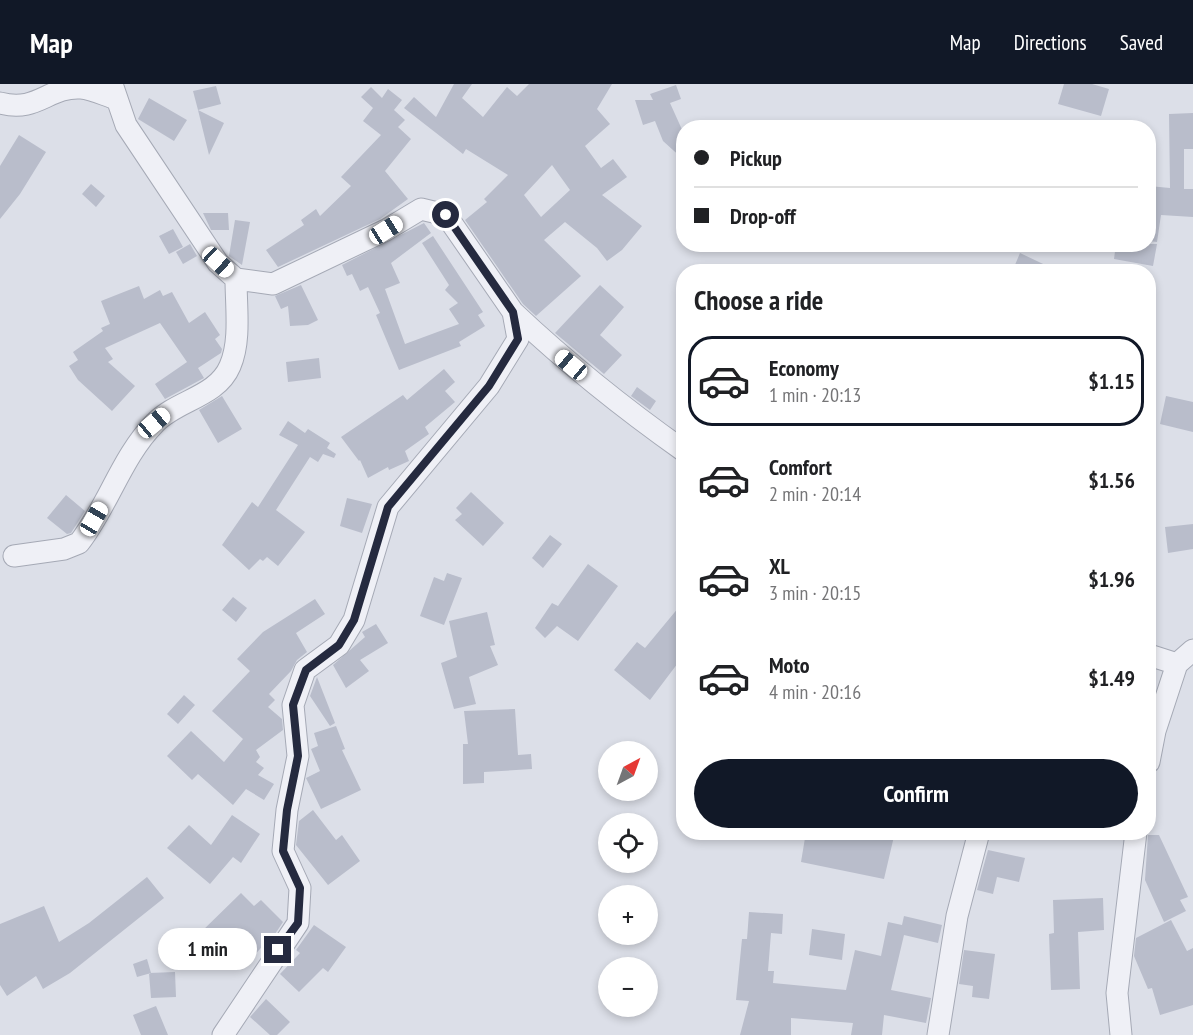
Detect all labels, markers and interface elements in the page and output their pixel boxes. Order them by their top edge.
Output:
text: Map [30,24,73,61]
text: Map [950,29,981,56]
text: Directions [1014,29,1087,56]
text: Saved [1120,29,1163,56]
text: Pickup [730,144,782,172]
route start [432,201,459,228]
text: Drop-off [730,202,796,230]
car [366,213,406,247]
car [199,243,237,281]
text: Choose a ride [694,283,823,317]
car [551,347,591,383]
icon: car [697,354,751,408]
text: Economy [769,354,839,382]
text: $1.15 [1088,367,1135,395]
text: 1 min · 20:13 [769,382,861,408]
car [134,405,174,441]
icon: car [697,453,751,507]
text: Comfort [769,453,832,481]
text: $1.56 [1088,466,1135,494]
text: 2 min · 20:14 [769,481,861,507]
car [77,499,111,539]
icon: car [697,552,751,606]
text: XL [769,552,790,580]
text: $1.96 [1088,565,1135,593]
text: 3 min · 20:15 [769,580,861,606]
icon: car [697,651,751,705]
text: Moto [769,651,810,679]
text: $1.49 [1088,664,1135,692]
text: 4 min · 20:16 [769,679,861,705]
north arrow [598,741,658,801]
map controls [598,741,658,1017]
button: Confirm [694,759,1138,828]
button: locate [598,813,658,873]
button: + [598,885,658,945]
callout: 1 min [158,929,257,971]
text: 1 min [187,936,228,962]
route end [264,936,291,963]
button: − [598,957,658,1017]

